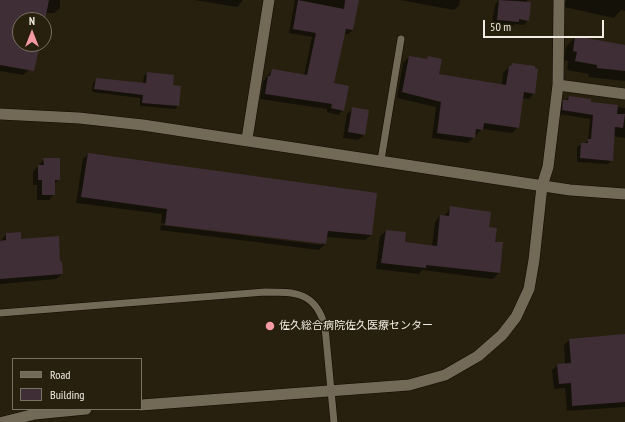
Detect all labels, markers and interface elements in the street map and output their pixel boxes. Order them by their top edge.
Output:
north arrow [12,12,52,52]
scale bar [485,12,606,38]
text: N [29,14,35,28]
text: 50 m [490,19,511,34]
place label: 佐久総合病院佐久医療センター [279,319,433,333]
marker: 佐久総合病院佐久医療センター [264,320,276,332]
legend [12,358,142,410]
text: Road [50,367,70,382]
text: Building [50,387,85,402]

